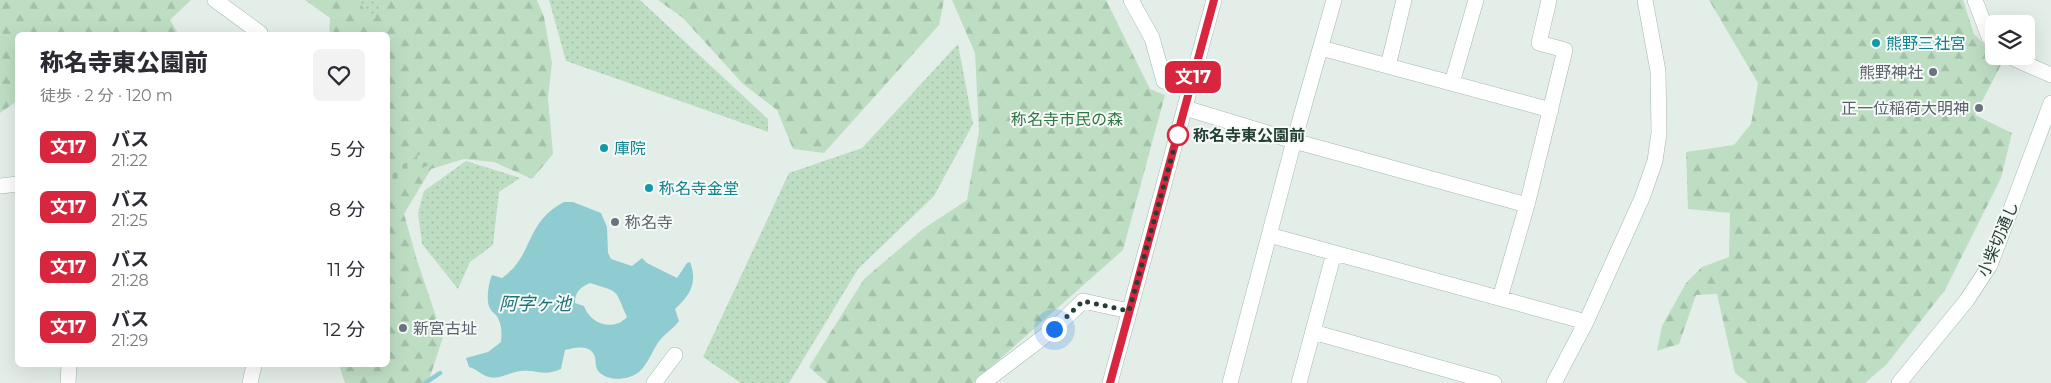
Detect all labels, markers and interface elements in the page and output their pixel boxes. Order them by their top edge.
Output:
map controls [1985,15,2035,65]
button: layers [1985,15,2035,65]
place label: 熊野三社宮 [1886,34,1966,53]
marker: 熊野三社宮 [1870,37,1882,49]
text: 称名寺東公園前 [40,48,208,77]
button: heart [313,49,365,101]
line badge: 文17 [1164,61,1222,93]
place label: 熊野神社 [1859,63,1923,82]
text: 文17 [1175,66,1211,88]
marker: 熊野神社 [1927,66,1939,78]
text: 徒歩 · 2 分 · 120 m [40,86,173,105]
place label: 正一位稲荷大明神 [1841,99,1969,118]
marker: 正一位稲荷大明神 [1973,102,1985,114]
park label: 称名寺市民の森 [1011,110,1123,129]
marker: 称名寺東公園前 [1167,124,1189,146]
place label: 称名寺東公園前 [1193,126,1305,145]
text: バス [111,128,149,151]
text: 文17 [50,136,86,158]
text: 5 分 [330,138,365,161]
place label: 庫院 [614,139,646,158]
marker: 庫院 [598,142,610,154]
text: 21:22 [111,151,148,170]
place label: 称名寺金堂 [659,179,739,198]
marker: 称名寺金堂 [643,182,655,194]
text: バス [111,188,149,211]
text: 文17 [50,196,86,218]
text: 8 分 [329,198,365,221]
street label: 小柴切通し [1974,198,2022,280]
text: 21:25 [111,211,148,230]
place label: 称名寺 [625,213,673,232]
marker: 称名寺 [609,216,621,228]
text: バス [111,248,149,271]
text: 文17 [50,256,86,278]
text: 11 分 [327,258,365,281]
text: 21:28 [111,271,149,290]
water label: 阿字ヶ池 [499,293,573,315]
text: バス [111,308,149,331]
text: 文17 [50,316,86,338]
your location [1042,317,1067,342]
text: 12 分 [323,318,365,341]
place label: 新宮古址 [413,319,477,338]
marker: 新宮古址 [397,322,409,334]
text: 21:29 [111,331,148,350]

